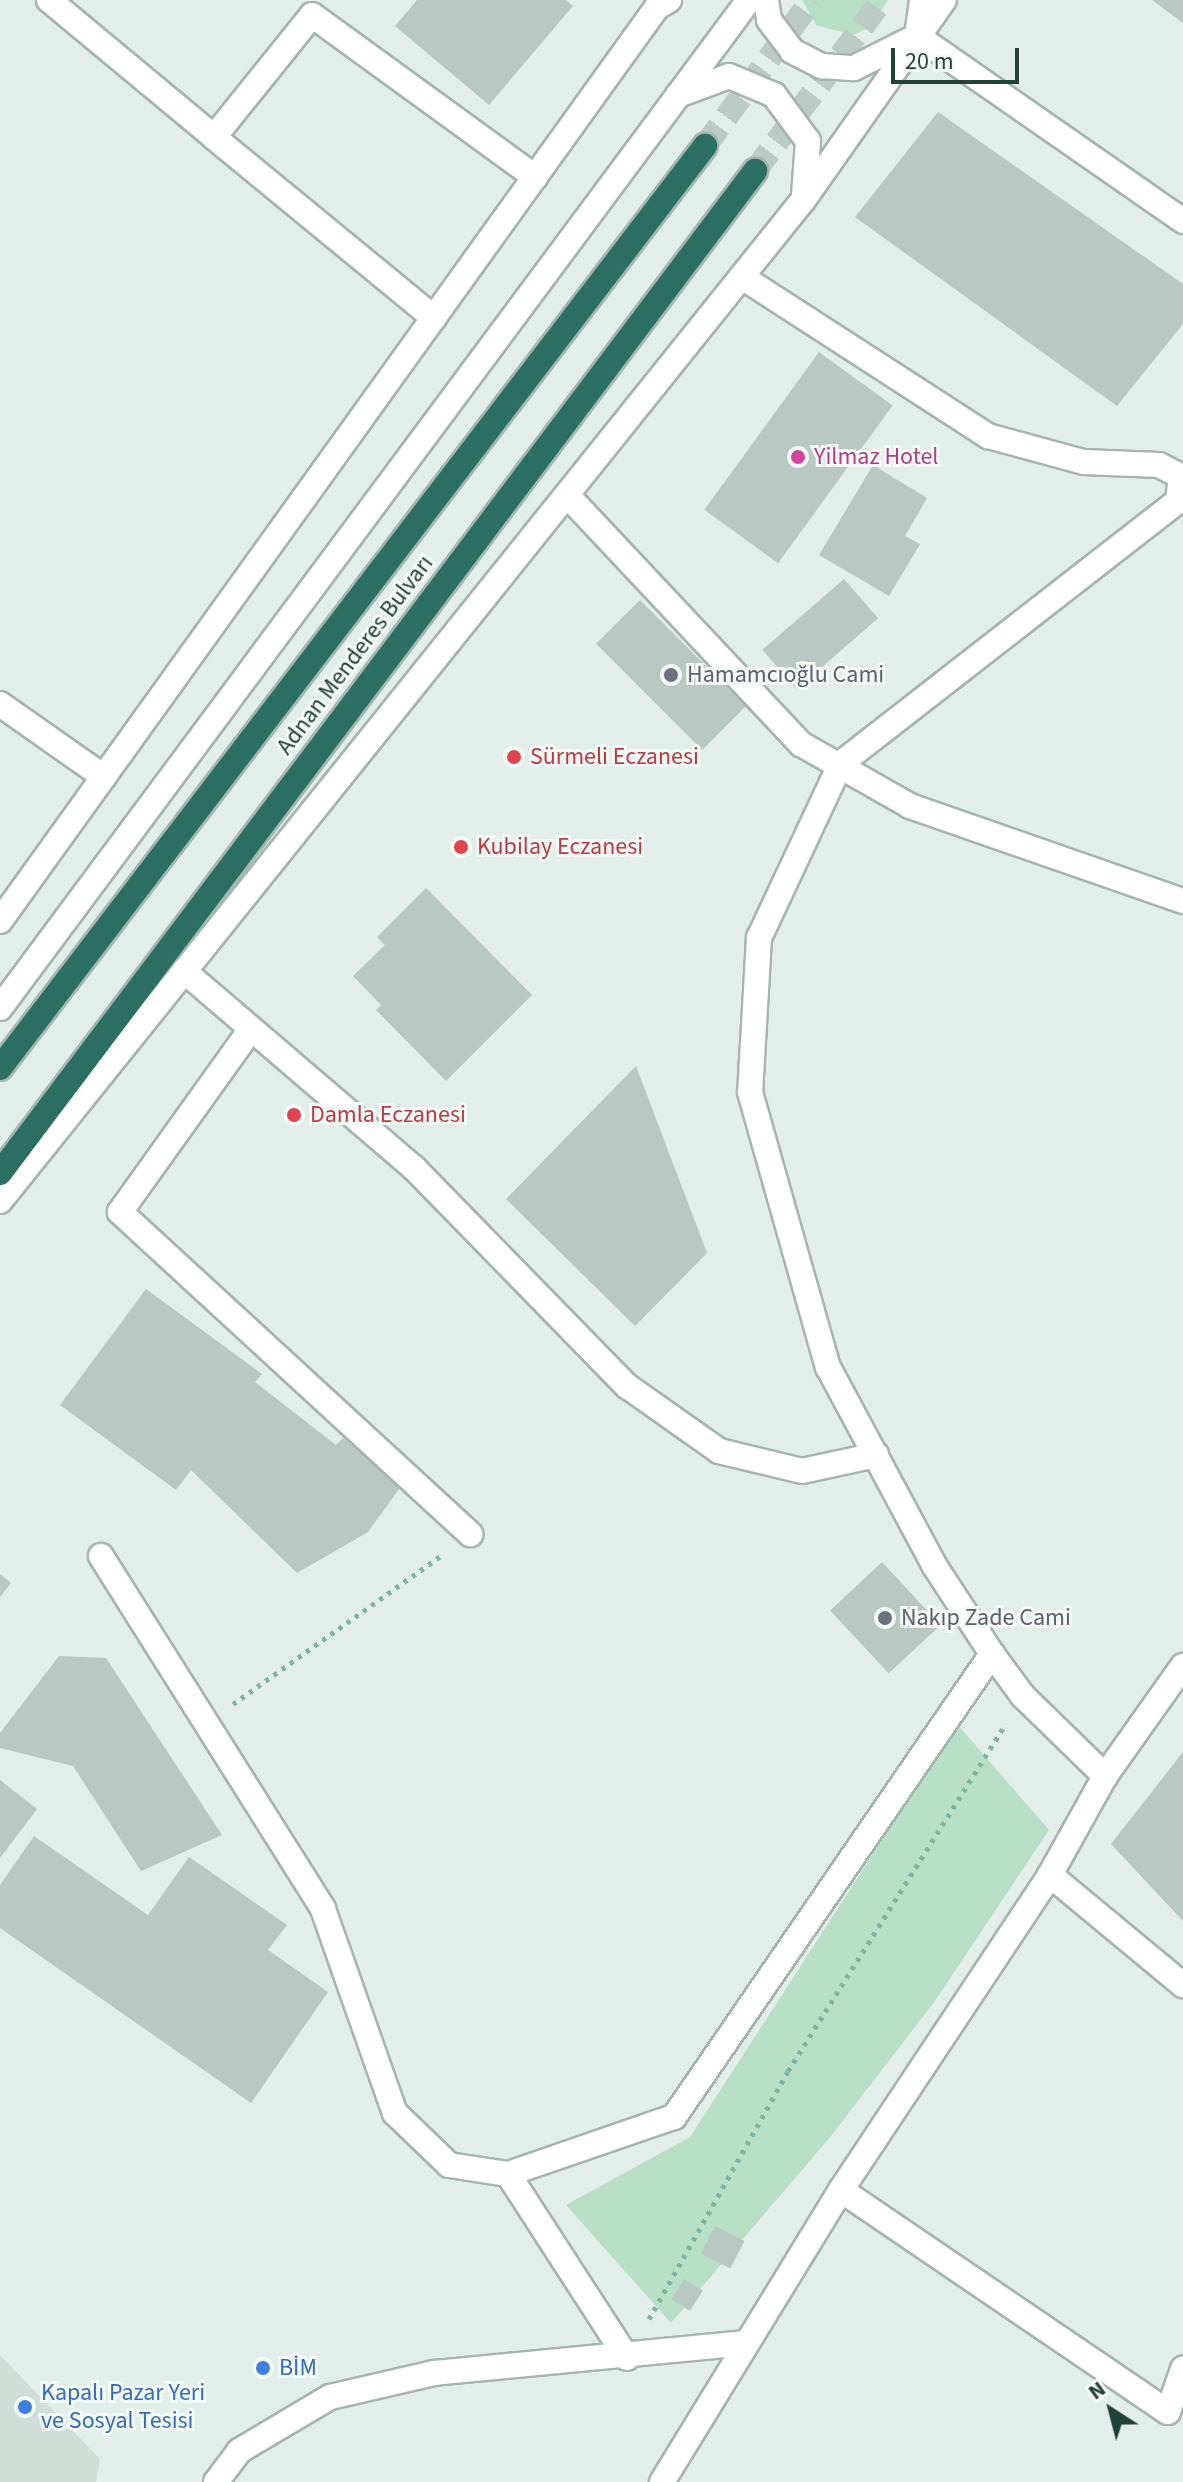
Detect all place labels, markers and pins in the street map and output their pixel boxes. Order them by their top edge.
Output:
place label: Yilmaz Hotel [814,443,938,471]
marker: Yilmaz Hotel [789,448,807,466]
place label: Hamamcıoğlu Cami [687,661,884,689]
marker: Hamamcıoğlu Cami [662,666,680,684]
place label: Sürmeli Eczanesi [530,743,699,771]
marker: Sürmeli Eczanesi [505,748,523,766]
place label: Kubilay Eczanesi [477,833,643,861]
marker: Kubilay Eczanesi [452,838,470,856]
place label: Damla Eczanesi [310,1101,466,1129]
marker: Damla Eczanesi [285,1106,303,1124]
place label: Nakıp Zade Cami [901,1604,1071,1632]
marker: Nakıp Zade Cami [876,1609,894,1627]
place label: BİM [279,2354,317,2382]
marker: BİM [254,2359,272,2377]
place label: Kapalı Pazar Yeri ve Sosyal Tesisi [41,2379,205,2435]
marker: Kapalı Pazar Yeri ve Sosyal Tesisi [16,2398,34,2416]

